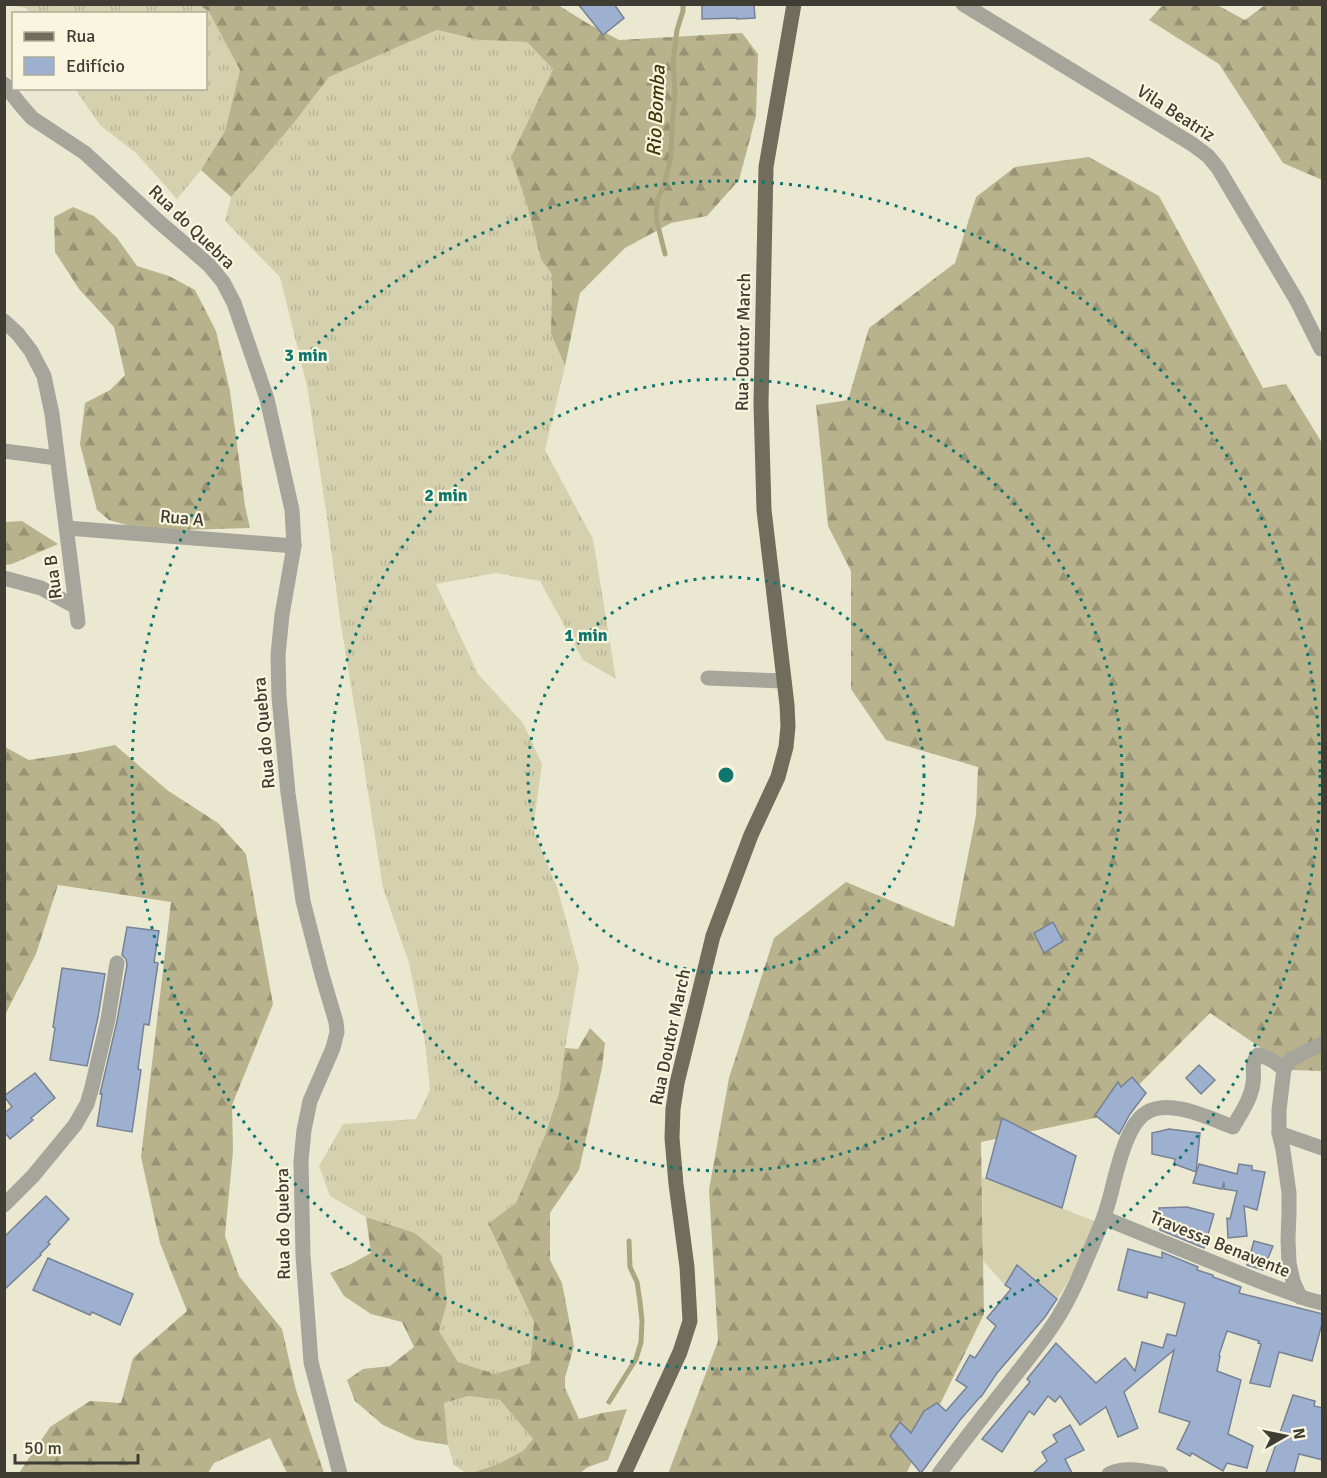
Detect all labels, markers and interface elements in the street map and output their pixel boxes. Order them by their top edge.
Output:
legend [12,12,207,90]
text: Rua [66,25,95,47]
text: Edifício [66,55,125,77]
water label: Rio Bomba [641,64,671,157]
street label: Vila Beatriz [1133,80,1219,146]
street label: Rua do Quebra [144,180,240,274]
street label: Rua Doutor March [731,273,755,411]
text: 3 min [284,344,328,366]
text: 2 min [424,484,468,506]
street label: Rua A [159,505,205,531]
street label: Rua B [39,554,67,600]
text: 1 min [564,624,608,646]
street label: Rua do Quebra [248,676,280,790]
centre of rings [716,765,736,785]
street label: Rua Doutor March [645,967,695,1107]
street label: Rua do Quebra [271,1168,295,1280]
street label: Travessa Benavente [1147,1206,1293,1282]
north arrow [1255,1406,1315,1466]
scale bar [15,1427,138,1465]
text: N [1288,1427,1310,1441]
text: 50 m [24,1437,62,1459]

